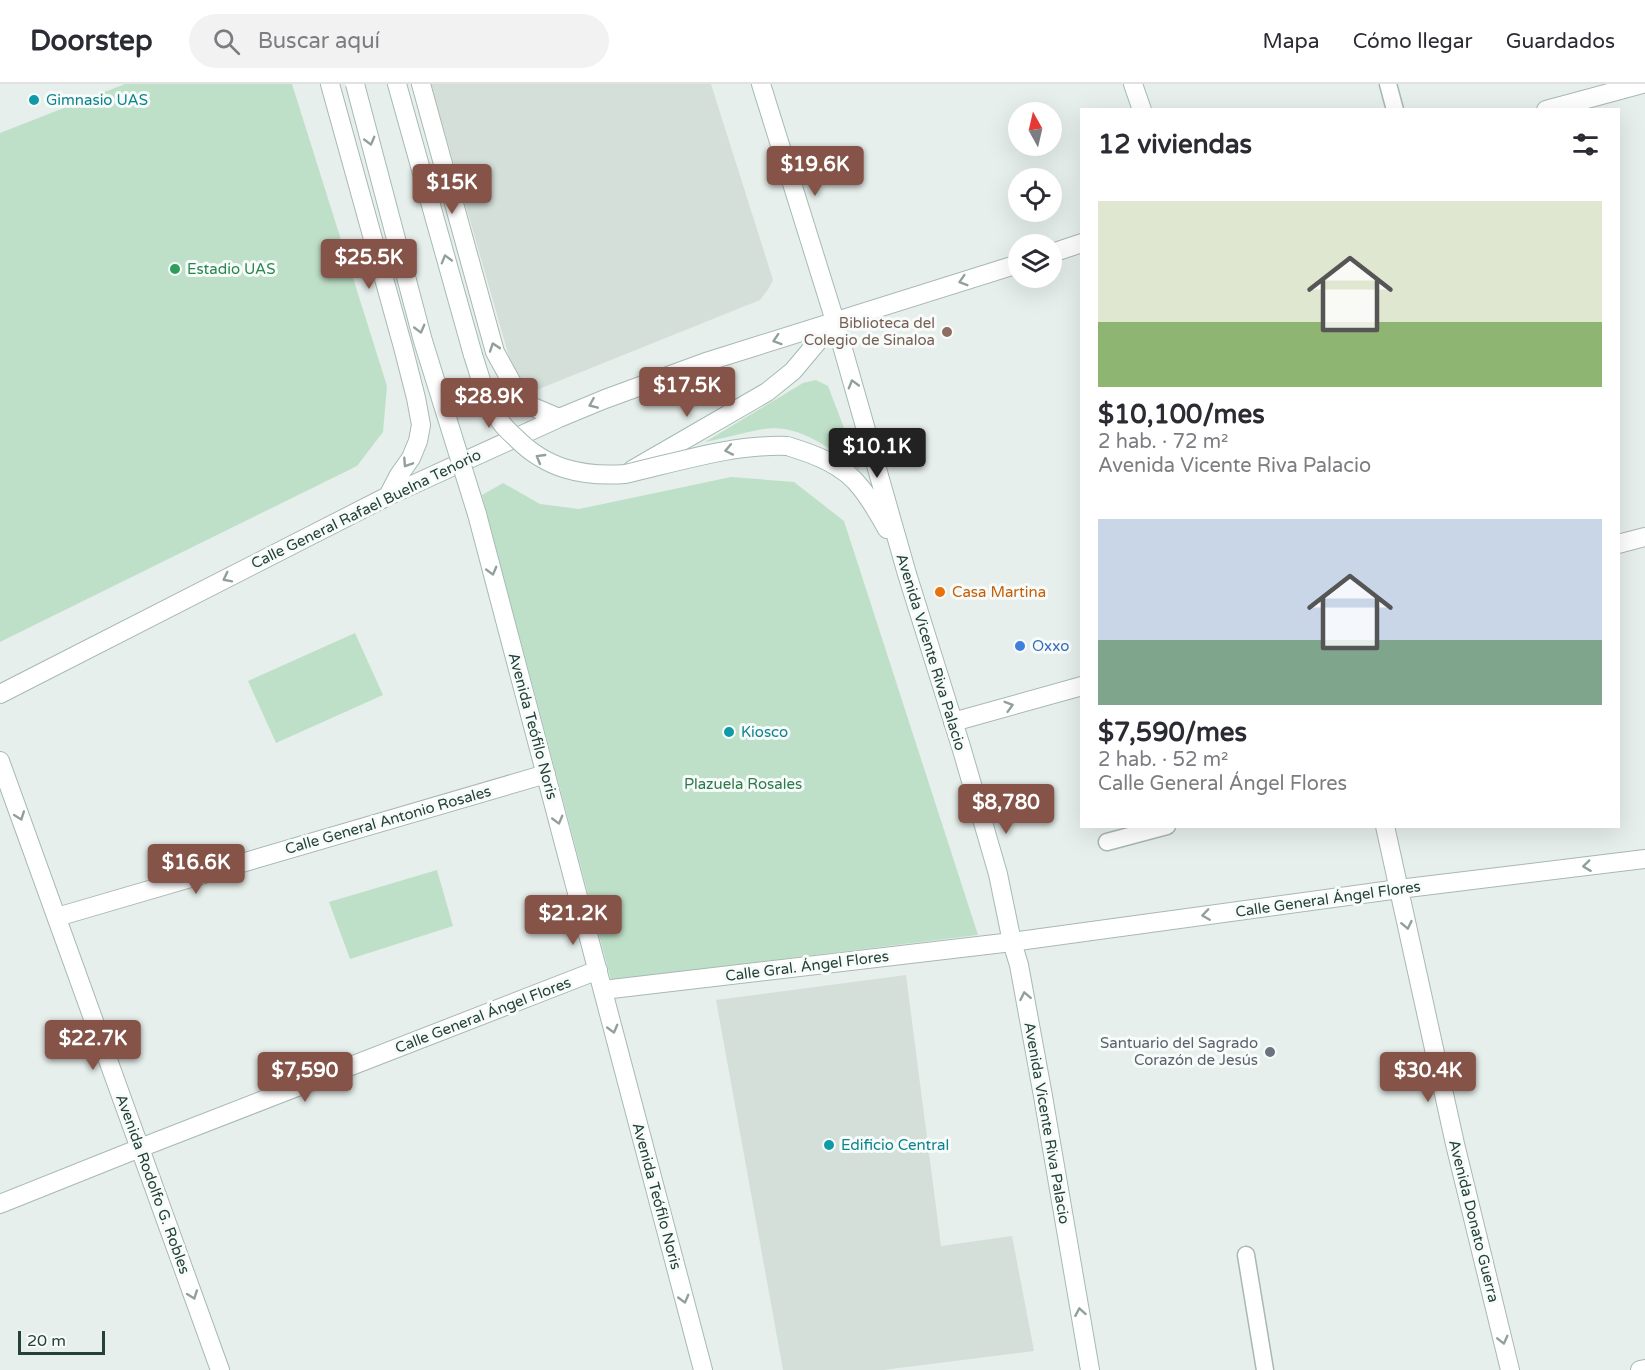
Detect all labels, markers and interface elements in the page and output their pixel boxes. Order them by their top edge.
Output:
search box [189,14,609,68]
text: Doorstep [30,24,153,58]
icon: search [210,25,243,58]
text: Buscar aquí [258,28,380,54]
text: Mapa [1262,29,1320,54]
text: Cómo llegar [1353,29,1473,54]
text: Guardados [1506,29,1615,54]
place label: Gimnasio UAS [46,91,148,109]
marker: Gimnasio UAS [27,93,41,107]
north arrow [1008,102,1062,156]
map controls [1008,102,1062,288]
icon: filters [1569,128,1602,161]
text: 12 viviendas [1098,129,1252,160]
one-way arrow [363,135,375,145]
pin: $19.6K [766,146,864,197]
text: $19.6K [781,153,849,177]
pin: $15K [416,164,488,215]
button: locate [1008,168,1062,222]
text: $15K [427,171,477,195]
button: layers [1008,234,1062,288]
pin: $25.5K [320,239,418,290]
icon: home [1296,240,1404,348]
text: $25.5K [335,246,403,270]
one-way arrow [441,254,453,265]
place label: Estadio UAS [187,260,276,278]
marker: Estadio UAS [168,262,182,276]
one-way arrow [958,274,969,286]
place label: Biblioteca del Colegio de Sinaloa [804,314,935,349]
one-way arrow [413,324,426,334]
marker: Biblioteca del Colegio de Sinaloa [940,325,954,339]
one-way arrow [772,332,783,345]
one-way arrow [489,342,502,353]
pin: $17.5K [638,367,736,418]
text: $17.5K [653,374,721,398]
pin: $28.9K [440,378,538,429]
one-way arrow [847,379,860,389]
text: $28.9K [455,385,523,409]
one-way arrow [588,397,599,409]
text: $10,100/mes [1098,399,1265,430]
pin: $10.1K [828,428,926,479]
text: 2 hab. · 72 m² [1098,430,1228,454]
text: $10.1K [843,435,911,459]
one-way arrow [725,443,735,456]
street label: Calle General Rafael Buelna Tenorio [248,445,484,573]
one-way arrow [536,454,546,465]
text: Avenida Vicente Riva Palacio [1098,454,1371,478]
one-way arrow [403,457,414,468]
street label: Avenida Vicente Riva Palacio [892,551,970,753]
icon: home [1296,558,1404,666]
one-way arrow [485,565,498,575]
one-way arrow [223,571,233,582]
place label: Casa Martina [952,583,1046,601]
marker: Casa Martina [933,585,947,599]
place label: Oxxo [1032,637,1069,655]
marker: Oxxo [1013,639,1027,653]
street label: Avenida Teófilo Noris [505,651,561,801]
one-way arrow [1003,701,1014,713]
text: $7,590/mes [1098,717,1247,748]
place label: Kiosco [741,723,788,741]
marker: Kiosco [722,725,736,739]
text: 2 hab. · 52 m² [1098,748,1228,772]
text: Calle General Ángel Flores [1098,772,1347,796]
park label: Plazuela Rosales [684,775,802,793]
street label: Calle General Antonio Rosales [283,782,493,858]
pin: $8,780 [957,784,1055,835]
text: $8,780 [972,791,1040,815]
one-way arrow [13,809,25,820]
one-way arrow [551,815,564,825]
pin: $16.6K [147,844,245,895]
text: $16.6K [162,851,230,875]
one-way arrow [1582,859,1592,872]
street label: Calle General Ángel Flores [1234,877,1422,921]
pin: $21.2K [524,895,622,946]
text: $21.2K [539,902,607,926]
one-way arrow [1201,909,1211,921]
one-way arrow [1400,919,1413,929]
street label: Calle Gral. Ángel Flores [724,947,890,985]
street label: Calle General Ángel Flores [393,973,573,1057]
one-way arrow [1019,991,1032,1001]
pin: $22.7K [44,1020,142,1071]
street label: Avenida Vicente Riva Palacio [1020,1021,1074,1225]
one-way arrow [606,1024,619,1034]
text: $22.7K [59,1027,127,1051]
place label: Santuario del Sagrado Corazón de Jesús [1100,1034,1258,1069]
marker: Santuario del Sagrado Corazón de Jesús [1263,1045,1277,1059]
pin: $7,590 [256,1052,354,1103]
pin: $30.4K [1379,1052,1477,1103]
text: $7,590 [272,1059,338,1083]
text: $30.4K [1394,1059,1462,1083]
street label: Avenida Rodolfo G. Robles [112,1092,194,1276]
street label: Avenida Teófilo Noris [629,1121,685,1271]
place label: Edificio Central [841,1136,949,1154]
marker: Edificio Central [822,1138,836,1152]
street label: Avenida Donato Guerra [1445,1138,1503,1304]
one-way arrow [186,1289,199,1300]
one-way arrow [677,1294,690,1304]
one-way arrow [1074,1308,1087,1318]
scale bar [18,1328,105,1356]
text: 20 m [27,1331,66,1351]
one-way arrow [1495,1335,1508,1345]

